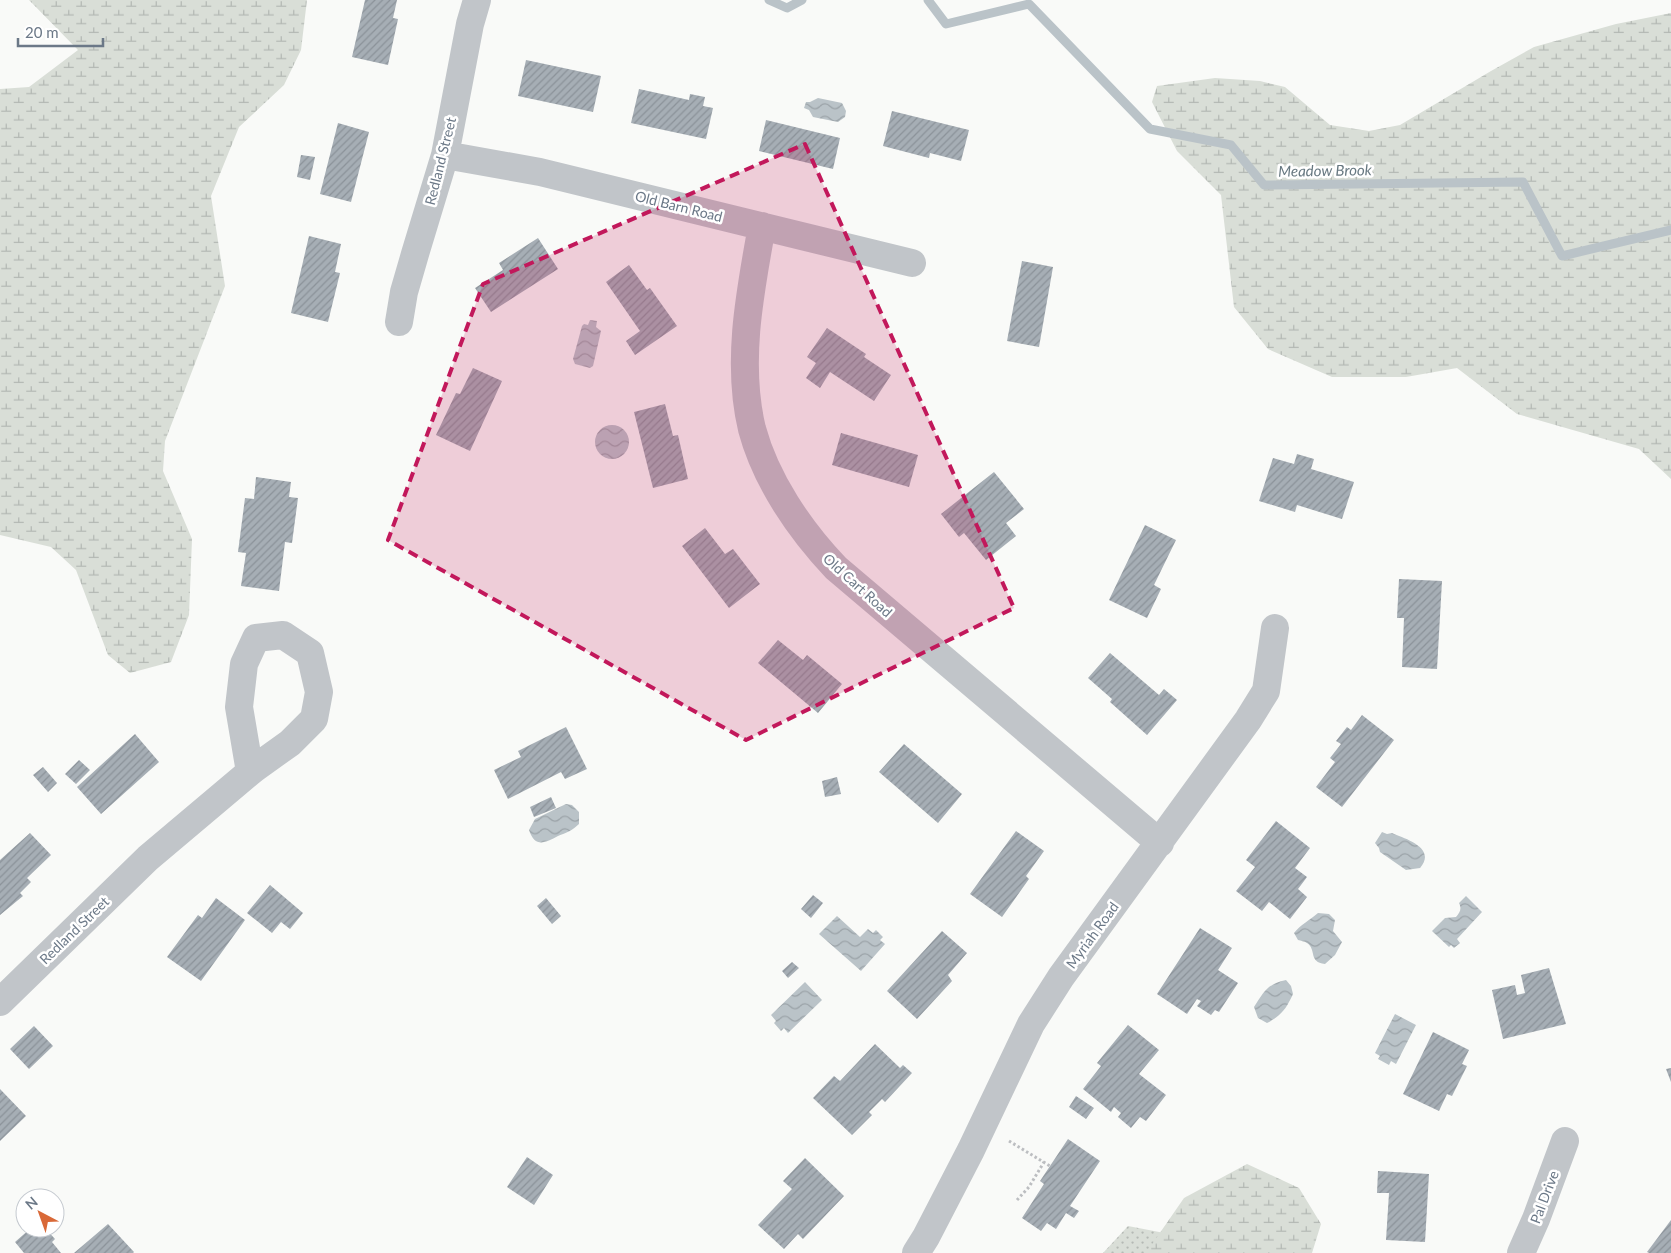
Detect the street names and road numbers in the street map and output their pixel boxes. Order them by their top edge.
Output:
street label: Redland Street [421,115,459,207]
street label: Old Barn Road [634,187,724,225]
street label: Old Cart Road [820,550,896,620]
street label: Redland Street [36,893,112,967]
street label: Myriah Road [1062,898,1122,972]
street label: Pal Drive [1526,1168,1562,1226]

